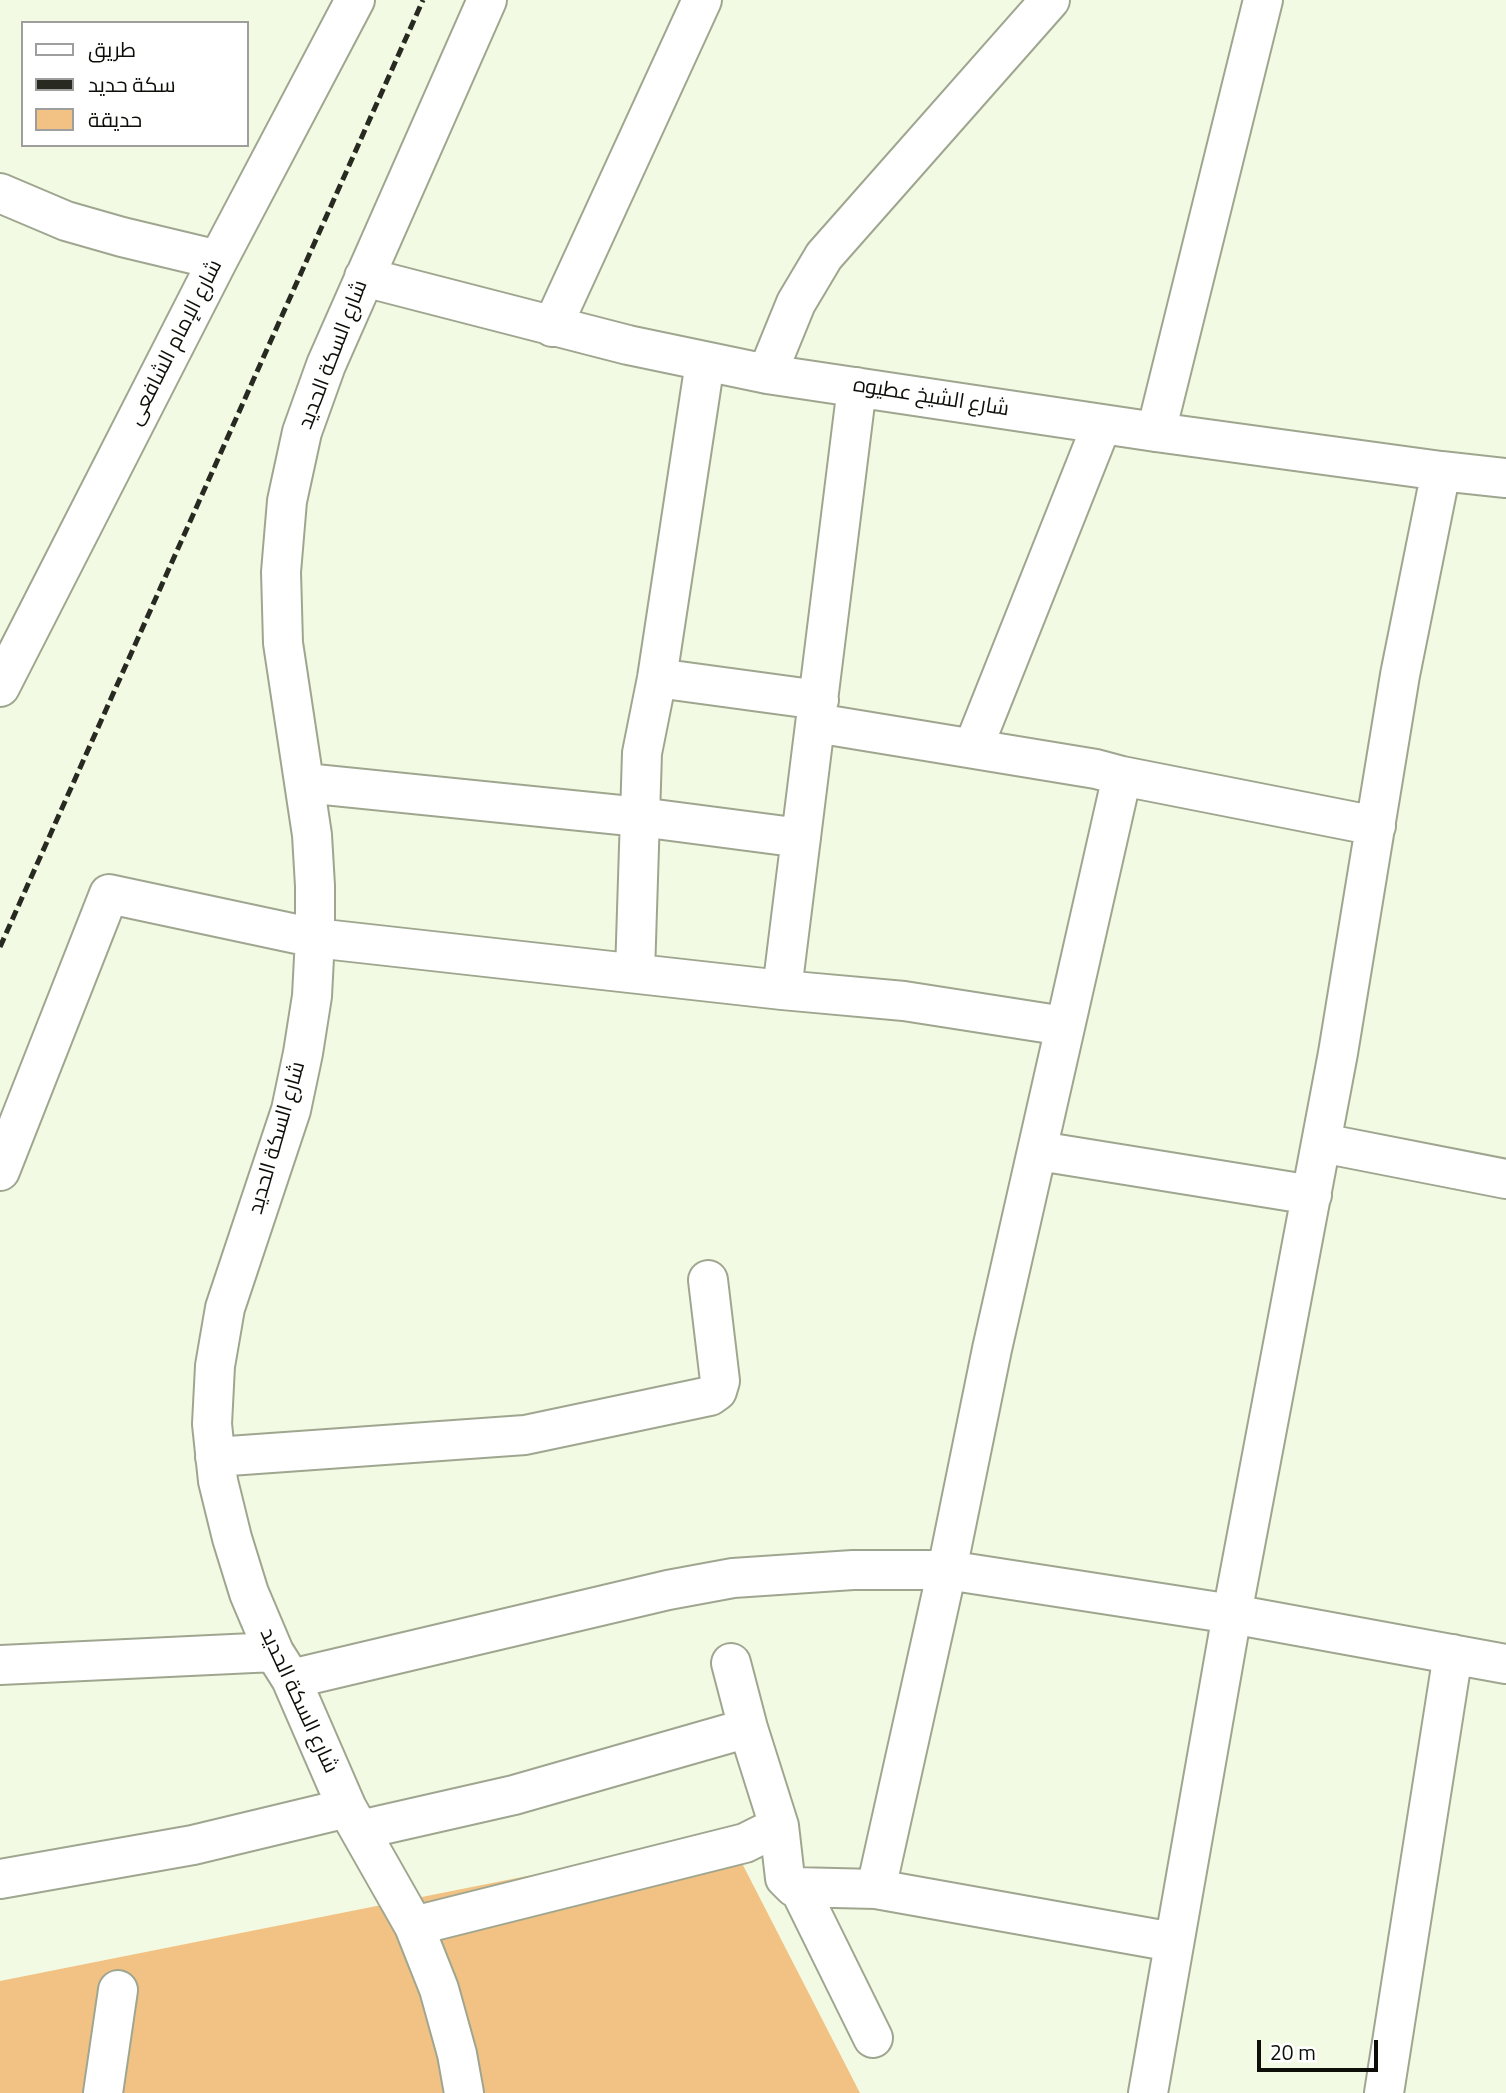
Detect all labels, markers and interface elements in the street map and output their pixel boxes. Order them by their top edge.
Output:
legend [21,21,248,147]
text: طريق [88,33,136,65]
text: سكة حديد [88,68,176,100]
text: حديقة [88,103,142,135]
street label: شارع الإمام الشافعى [123,256,229,430]
street label: شارع السكة الحديد [294,277,374,433]
street label: شارع الشيخ عطيوه [851,373,1011,423]
street label: شارع السكة الحديد [244,1059,312,1217]
street label: شارع السكة الحديد [253,1624,343,1778]
scale bar [1261,2026,1382,2070]
text: 20 m [1270,2036,1316,2068]

